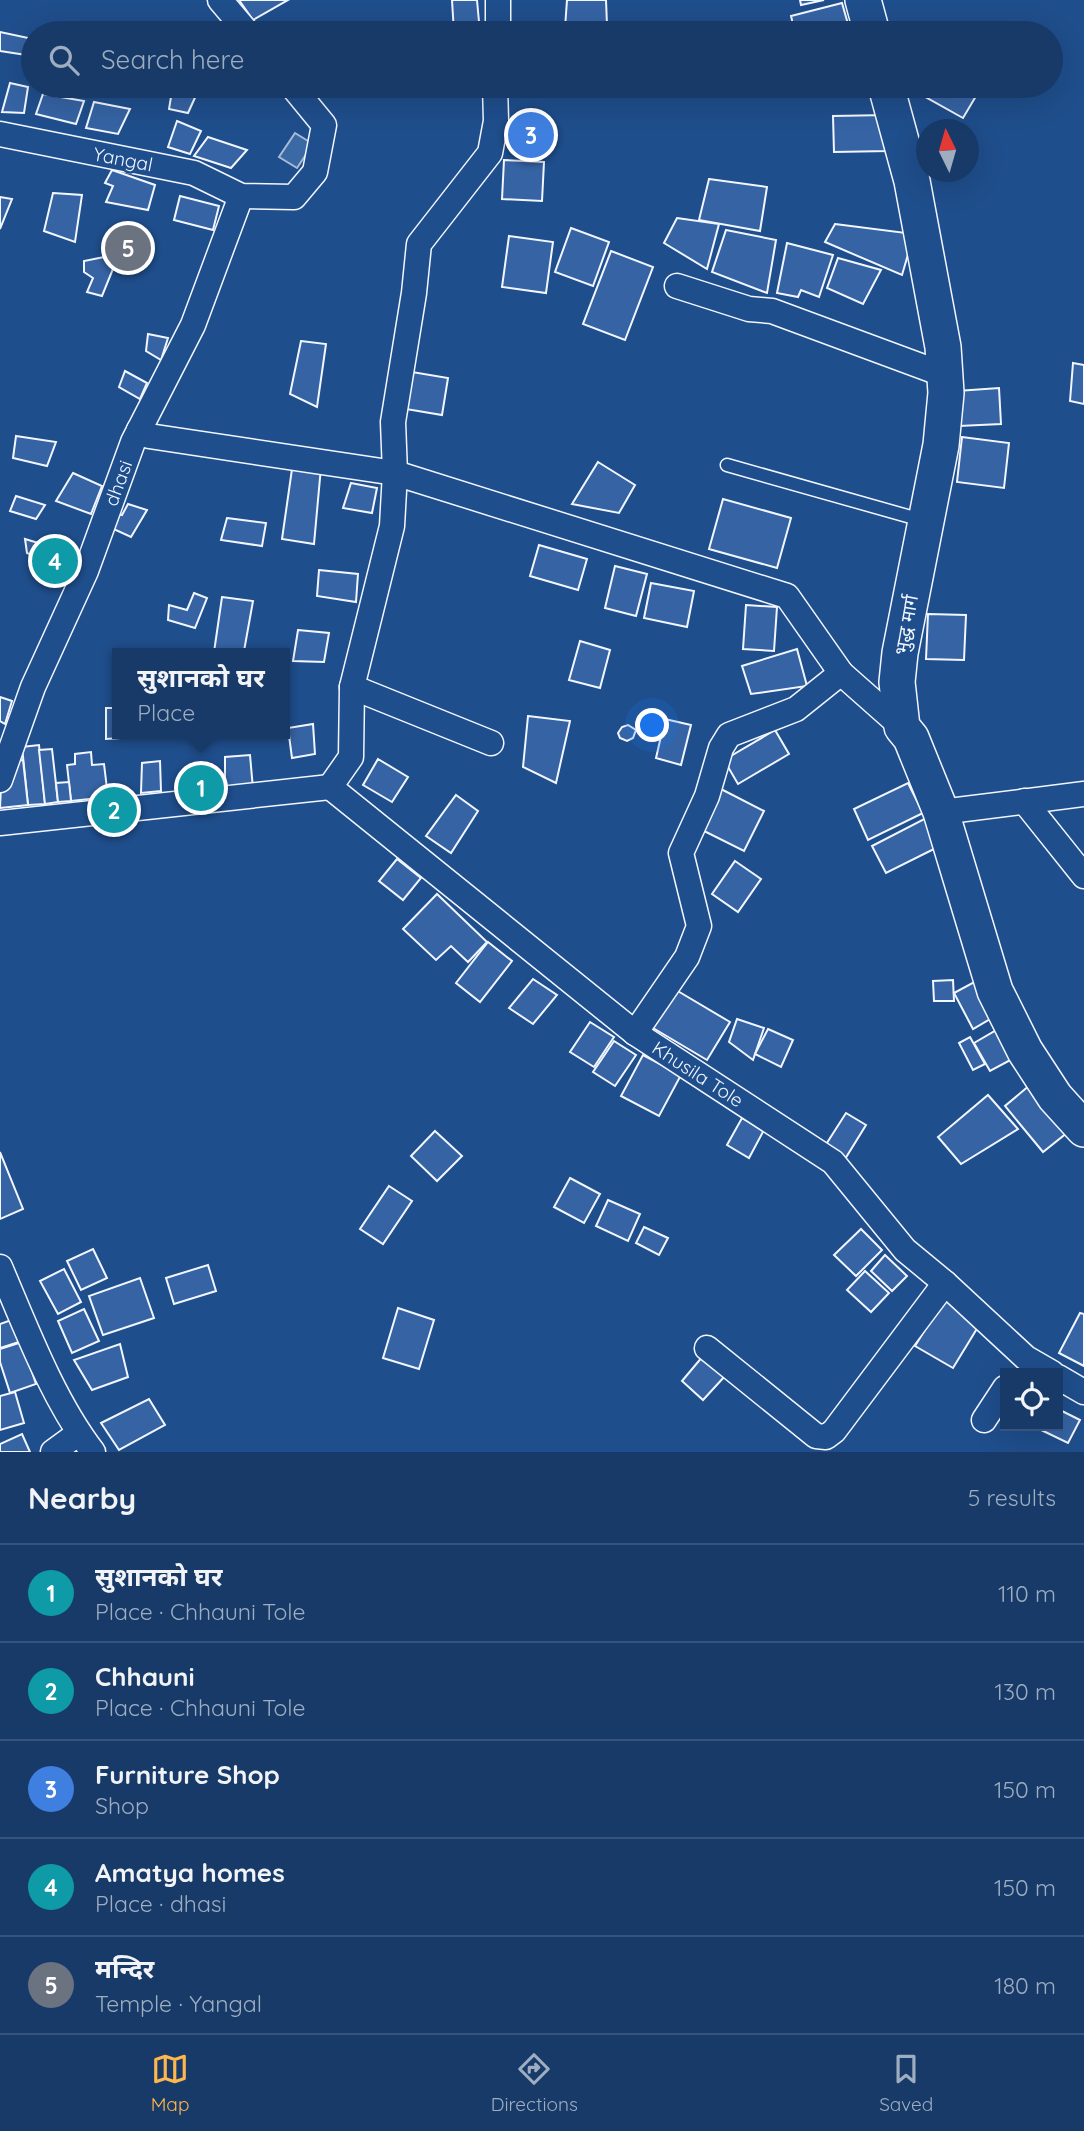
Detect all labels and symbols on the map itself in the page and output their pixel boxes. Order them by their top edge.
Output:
pin: 3 [508,109,554,161]
north arrow [916,119,979,182]
street label: Yangal [91,141,155,177]
pin: 5 [105,222,151,274]
street label: dhasi [99,457,137,509]
pin: 4 [32,535,78,587]
street label: भुद्ध मार्ग [889,592,924,657]
your location [635,708,669,742]
pin: 1 [178,762,224,814]
pin: 2 [91,784,137,836]
street label: Khusila Tole [648,1036,748,1112]

